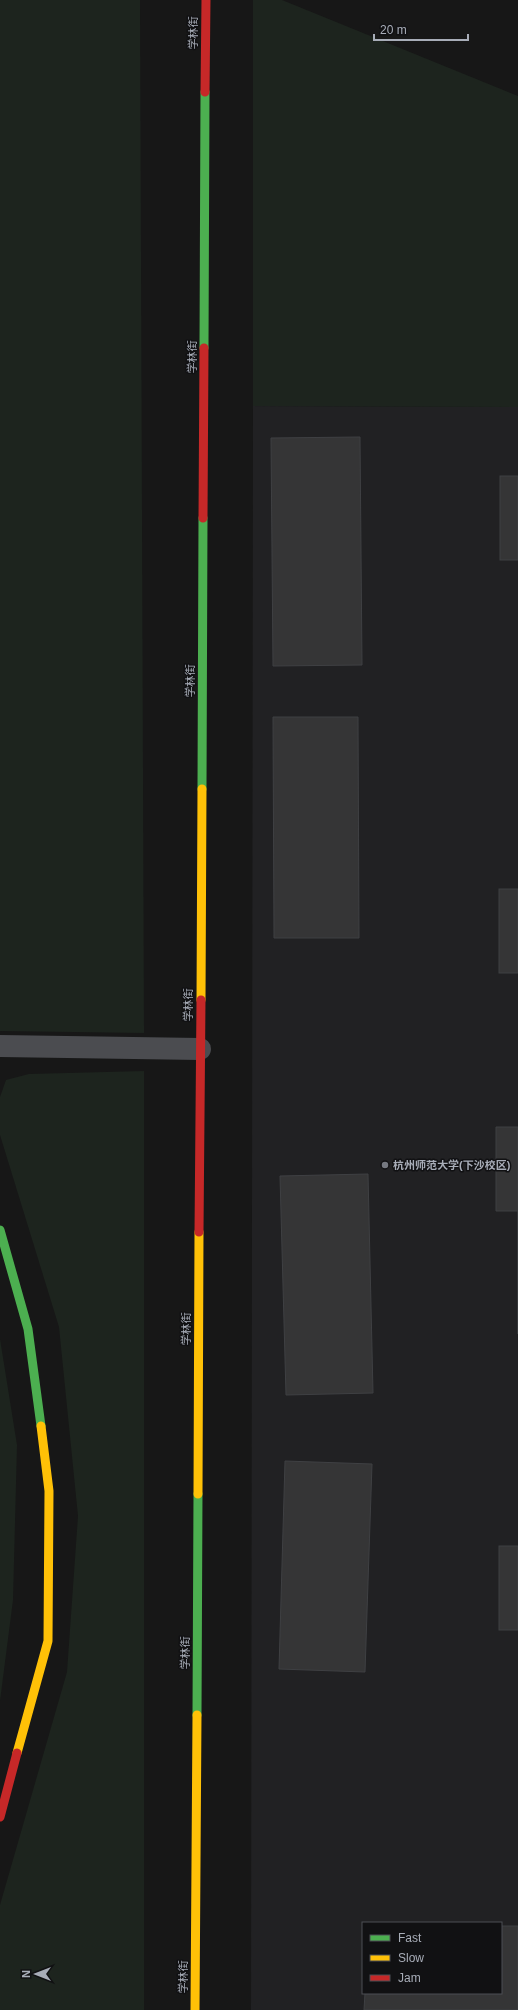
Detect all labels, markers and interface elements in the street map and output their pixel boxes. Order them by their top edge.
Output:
scale bar [374,16,468,42]
street label: 学林街 [187,17,199,50]
text: 20 m [380,23,407,37]
street label: 学林街 [186,341,198,374]
street label: 学林街 [184,665,196,698]
street label: 学林街 [182,989,194,1022]
place label: 杭州师范大学(下沙校区) [393,1159,511,1171]
marker: 杭州师范大学(下沙校区) [380,1160,390,1170]
street label: 学林街 [180,1313,192,1346]
street label: 学林街 [179,1637,191,1670]
legend [362,1922,502,1994]
text: Fast [398,1931,422,1945]
text: Slow [398,1951,424,1965]
north arrow [16,1954,56,1994]
street label: 学林街 [177,1961,189,1994]
text: N [20,1970,32,1978]
text: Jam [398,1971,421,1985]

